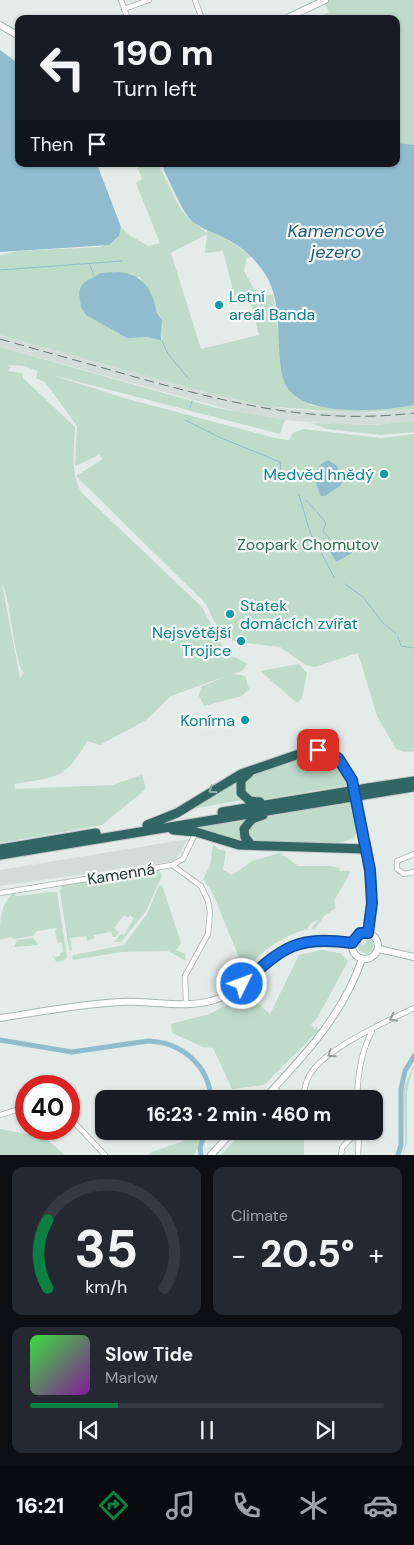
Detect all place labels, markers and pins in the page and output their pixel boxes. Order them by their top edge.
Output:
place label: Letní areál Banda [229,286,315,325]
marker: Letní areál Banda [213,299,225,311]
place label: Medvěd hnědý [264,464,374,485]
marker: Medvěd hnědý [378,468,390,480]
place label: Statek domácích zvířat [240,595,358,634]
marker: Statek domácích zvířat [224,608,236,620]
place label: Nejsvětější Trojice [152,622,231,661]
marker: Nejsvětější Trojice [235,635,247,647]
place label: Konírna [180,710,235,731]
marker: Konírna [239,714,251,726]
pin [297,729,339,771]

